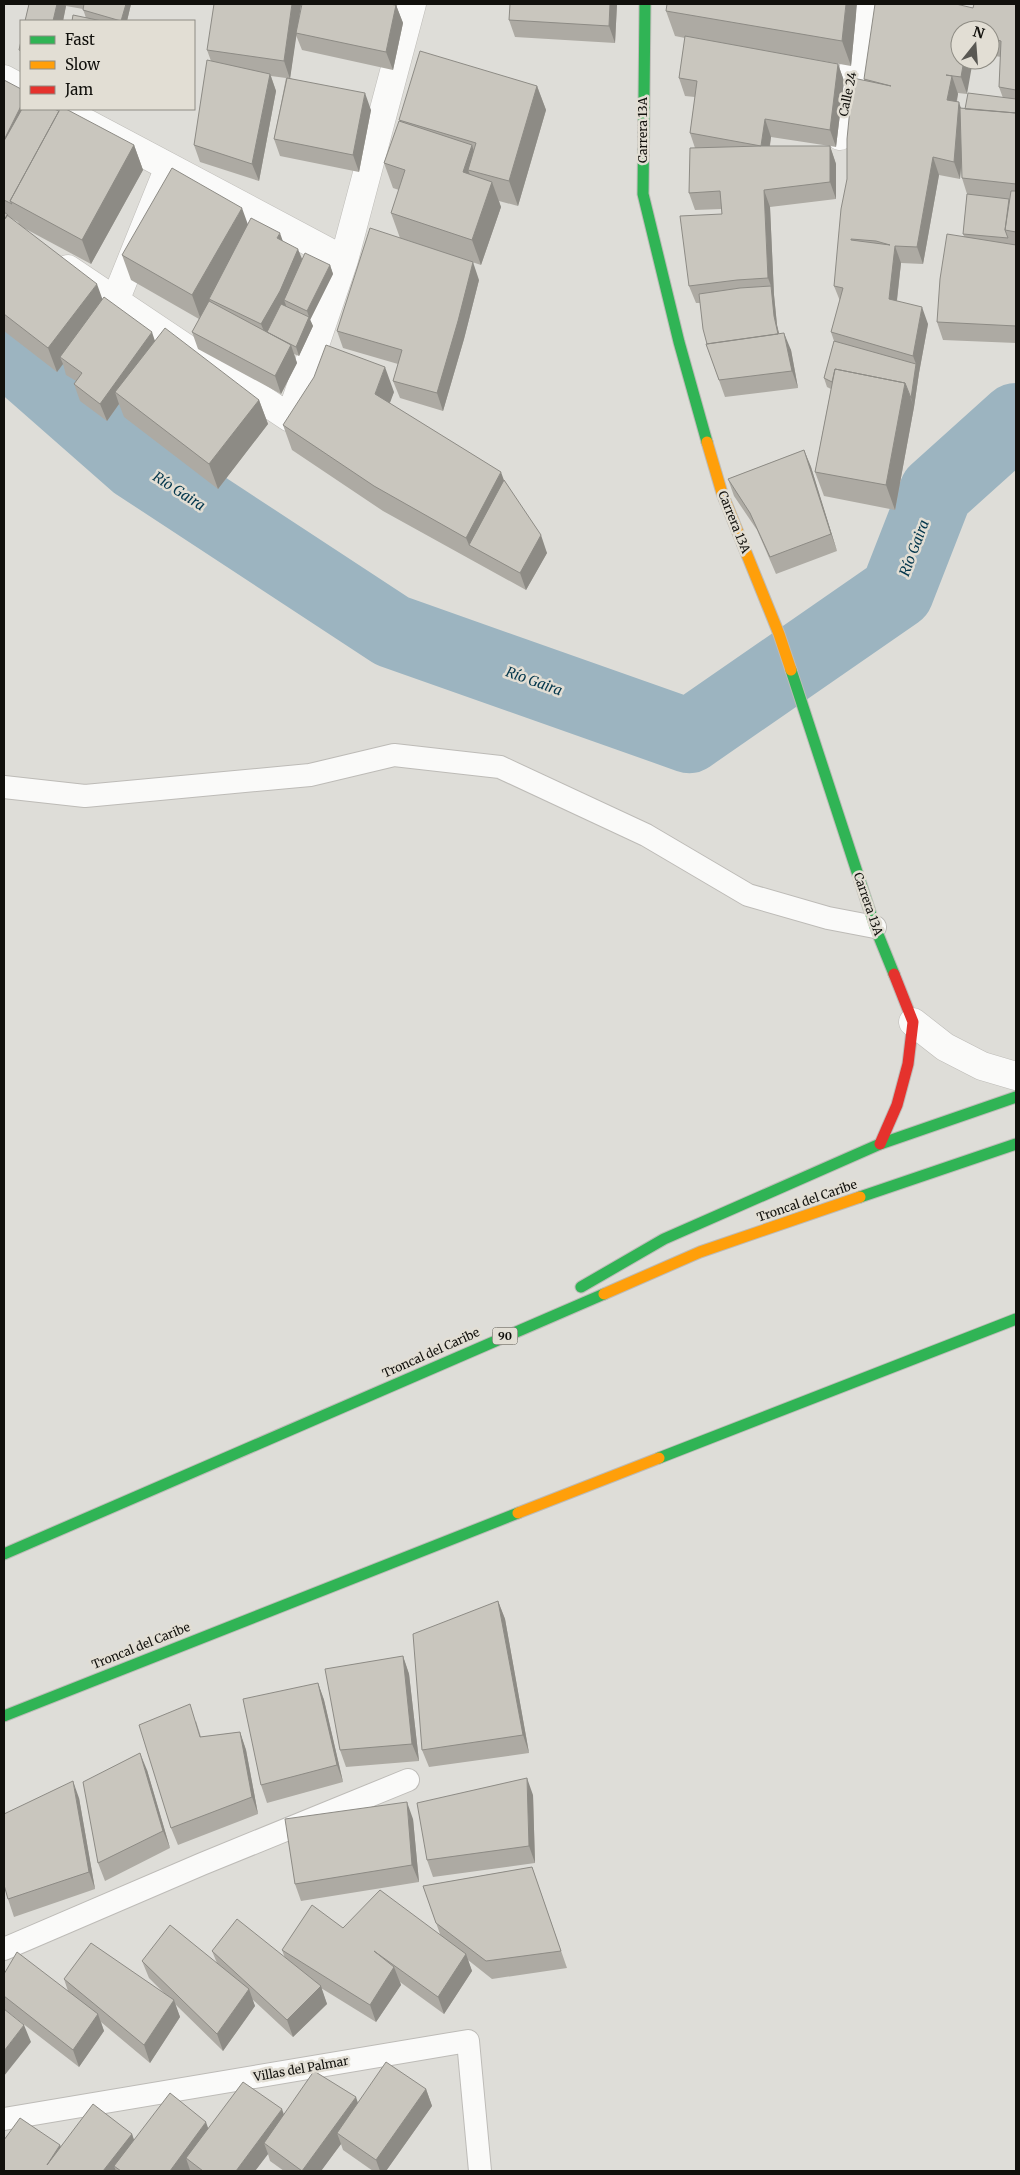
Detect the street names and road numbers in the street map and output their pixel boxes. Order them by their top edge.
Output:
street label: Calle 24 [835,70,860,118]
street label: Carrera 13A [635,97,650,163]
street label: Carrera 13A [715,488,754,556]
street label: Carrera 13A [851,870,886,938]
street label: Troncal del Caribe [755,1176,859,1225]
street label: Troncal del Caribe [380,1324,482,1381]
road number: 90 [492,1328,518,1344]
street label: Troncal del Caribe [89,1619,192,1672]
street label: Villas del Palmar [251,2053,350,2084]

